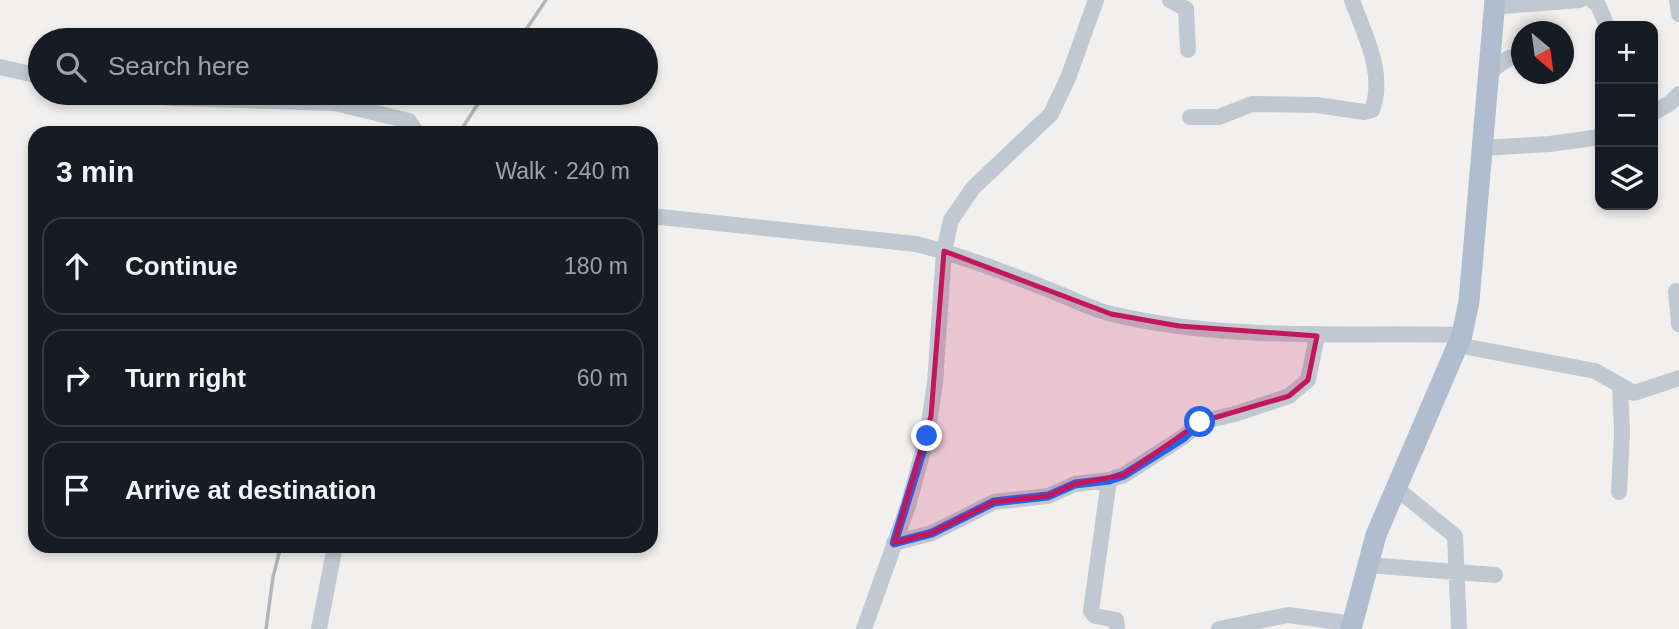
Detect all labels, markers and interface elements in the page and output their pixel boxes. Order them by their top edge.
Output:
north arrow [1511,21,1574,84]
map controls [1595,21,1658,210]
button: + [1595,21,1658,84]
search box [28,28,658,105]
icon: search [52,48,90,86]
text: Search here [108,51,250,81]
button: − [1595,84,1658,147]
button: layers [1595,147,1658,210]
text: 3 min [56,155,134,188]
text: Walk · 240 m [495,158,630,184]
icon: ahead [58,247,96,285]
text: Continue [125,251,238,281]
text: 180 m [564,253,628,279]
icon: right [58,359,96,397]
text: Turn right [125,363,246,393]
text: 60 m [577,365,628,391]
route start [1184,406,1215,437]
route end [911,420,942,451]
icon: arrive [58,471,96,509]
text: Arrive at destination [125,475,376,505]

